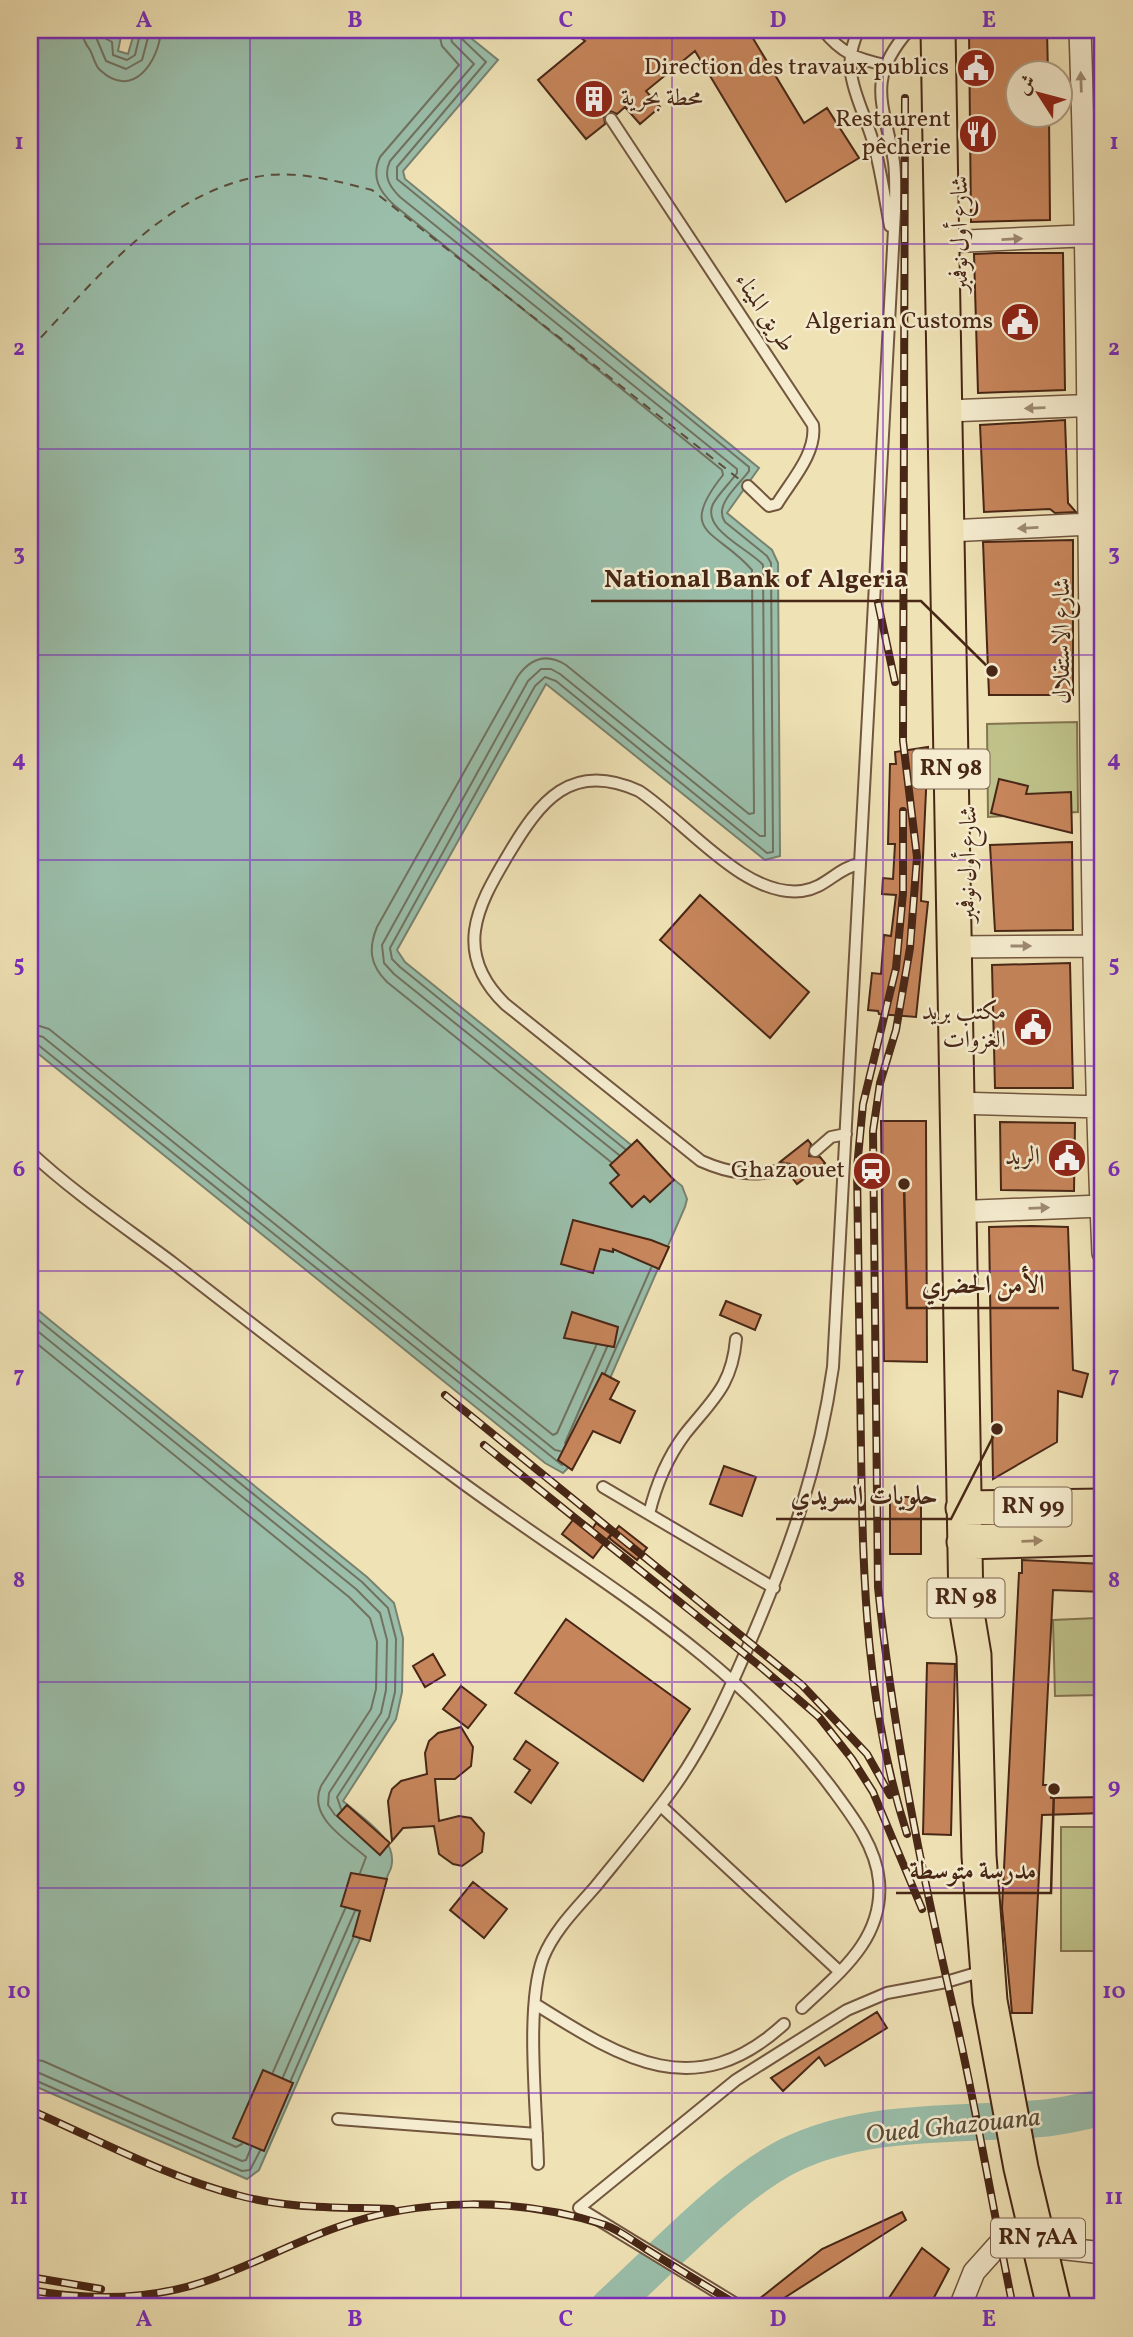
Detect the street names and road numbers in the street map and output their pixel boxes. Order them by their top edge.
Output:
street label: شارع أول نوفمبر [942,176,979,295]
street label: طريق الميناء [726,267,802,359]
street label: شارع الاستقلال [1046,578,1081,704]
road number: RN 98 [912,750,990,789]
street label: شارع أول نوفمبر [949,805,988,925]
road number: RN 99 [995,1488,1072,1526]
road number: RN 98 [928,1578,1004,1618]
road number: RN 7AA [991,2218,1085,2258]

